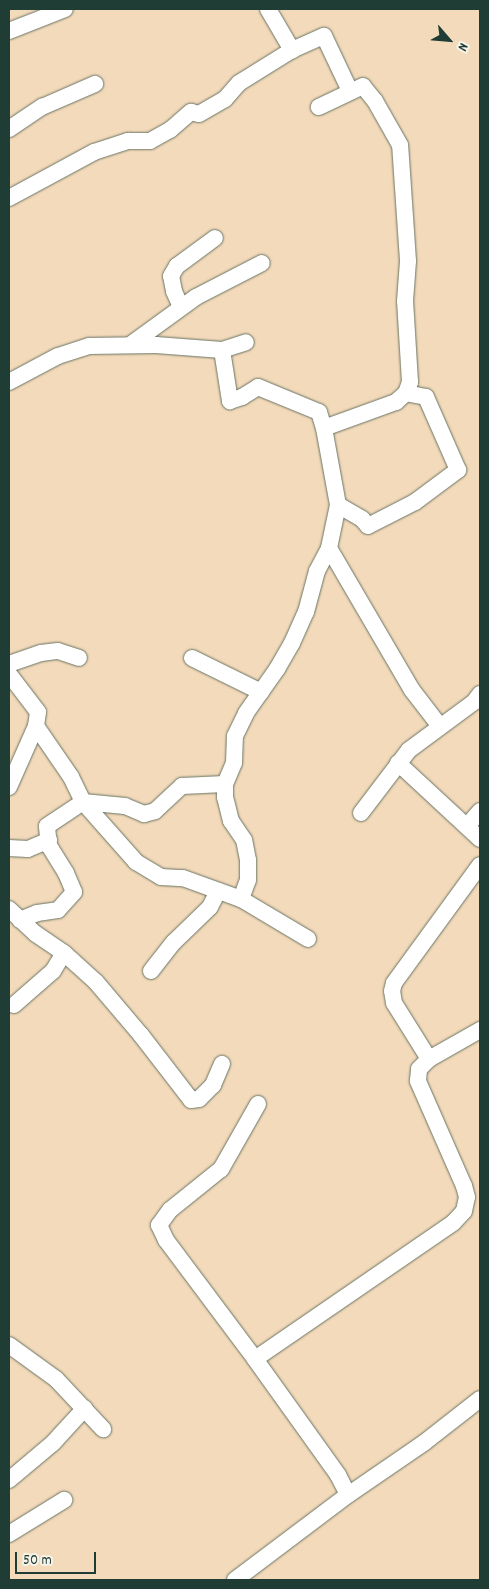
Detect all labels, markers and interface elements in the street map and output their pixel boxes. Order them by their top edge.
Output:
north arrow [424,15,474,65]
text: N [452,39,473,54]
scale bar [18,1542,99,1574]
text: 50 m [23,1550,52,1572]

